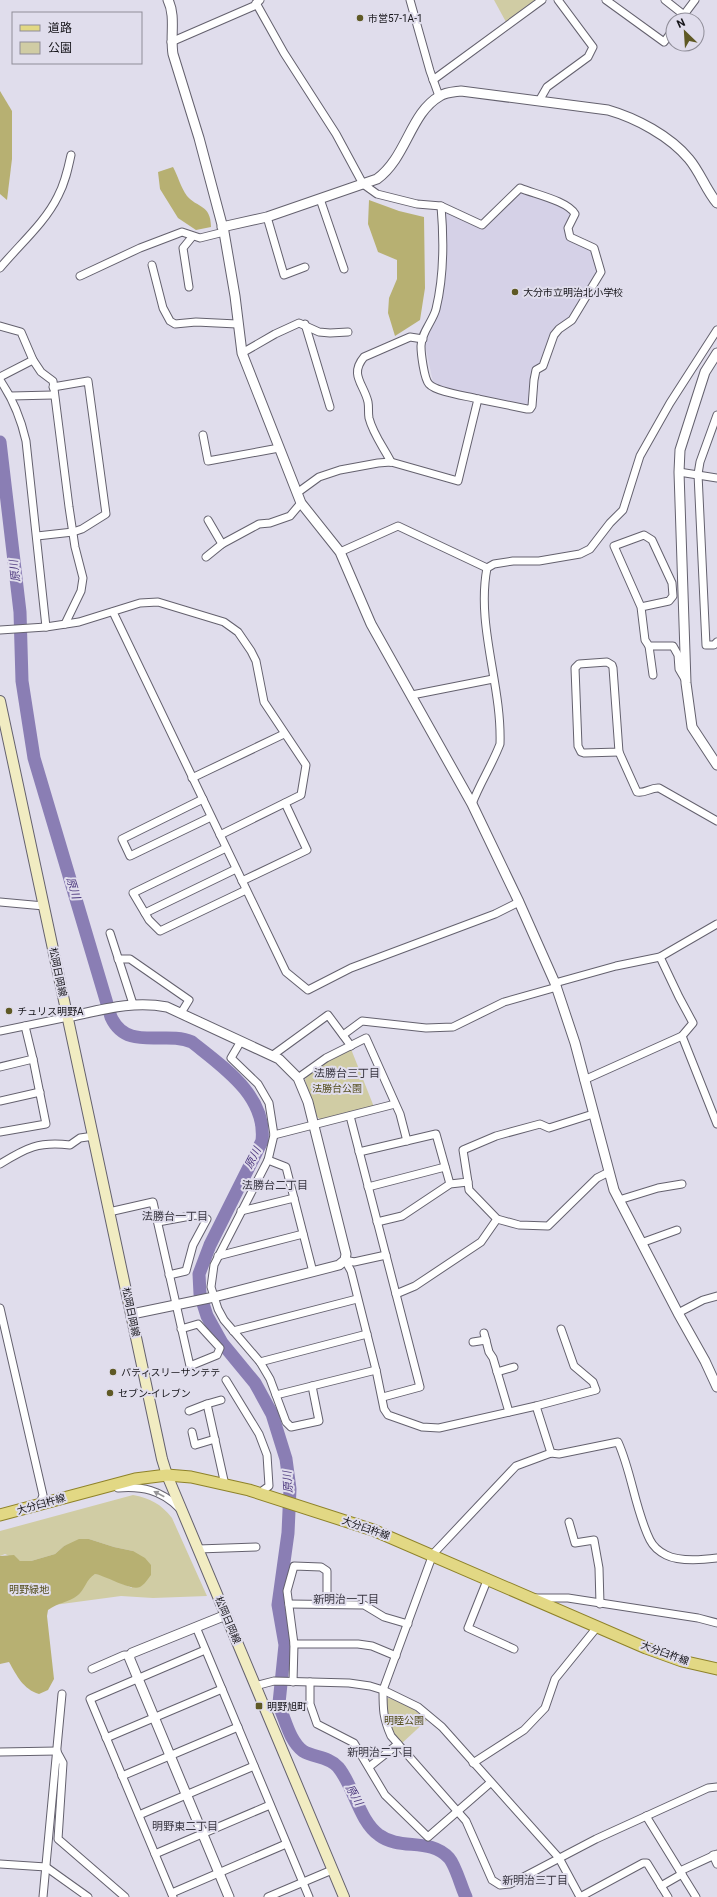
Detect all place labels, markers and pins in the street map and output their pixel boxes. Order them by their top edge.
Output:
marker: 市営57-1A-1 [355,13,365,23]
place label: 市営57-1A-1 [368,13,423,24]
marker: 大分市立明治北小学校 [510,287,520,297]
place label: 大分市立明治北小学校 [523,287,623,298]
marker: チュリス明野A [4,1006,14,1016]
place label: チュリス明野A [17,1006,84,1017]
marker: パティスリーサンテテ [108,1367,118,1377]
place label: パティスリーサンテテ [121,1367,220,1378]
marker: セブン-イレブン [105,1388,115,1398]
place label: セブン-イレブン [118,1388,191,1399]
marker: 明野旭町 [254,1701,264,1711]
place label: 明野旭町 [267,1701,307,1712]

